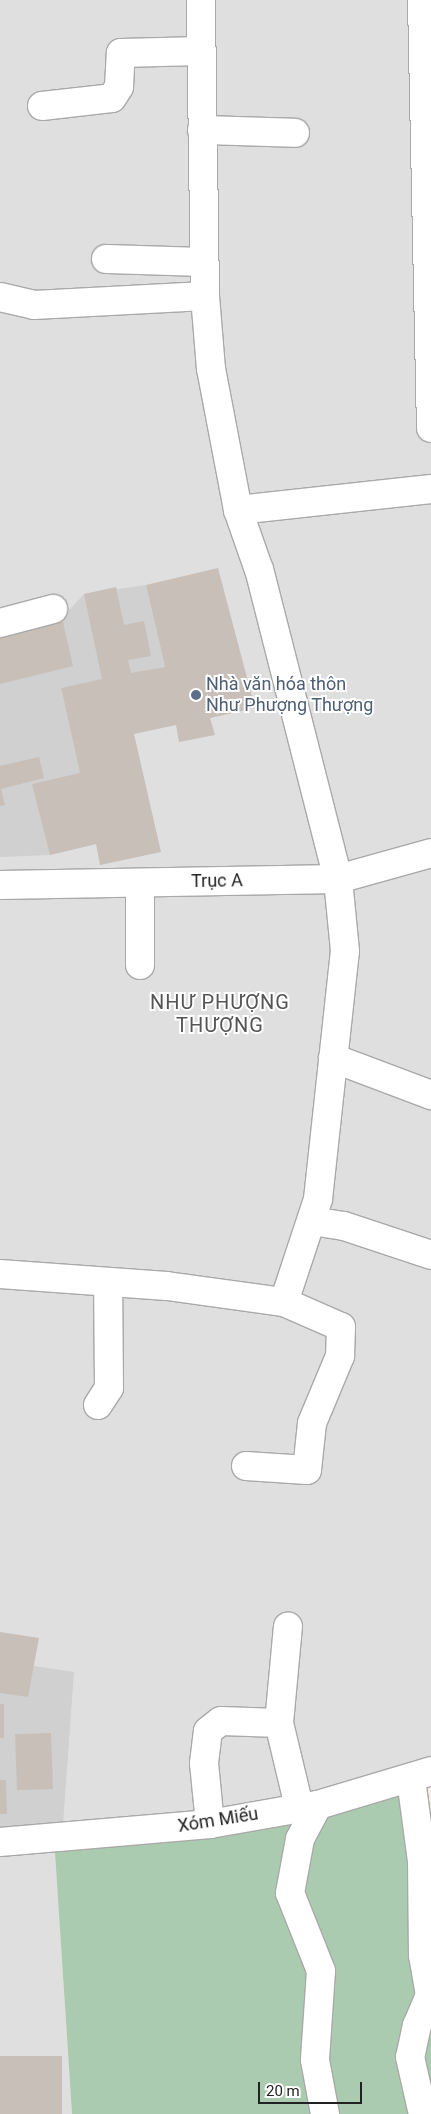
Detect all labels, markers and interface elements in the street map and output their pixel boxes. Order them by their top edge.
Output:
place label: Nhà văn hóa thôn Như Phượng Thượng [206,674,374,716]
marker: Nhà văn hóa thôn Như Phượng Thượng [190,689,202,701]
street label: Trục A [191,870,243,892]
district label: NHƯ PHƯỢNG THƯỢNG [149,990,291,1037]
street label: Xóm Miếu [176,1803,260,1837]
scale bar [261,2072,365,2104]
text: 20 m [266,2082,300,2100]

